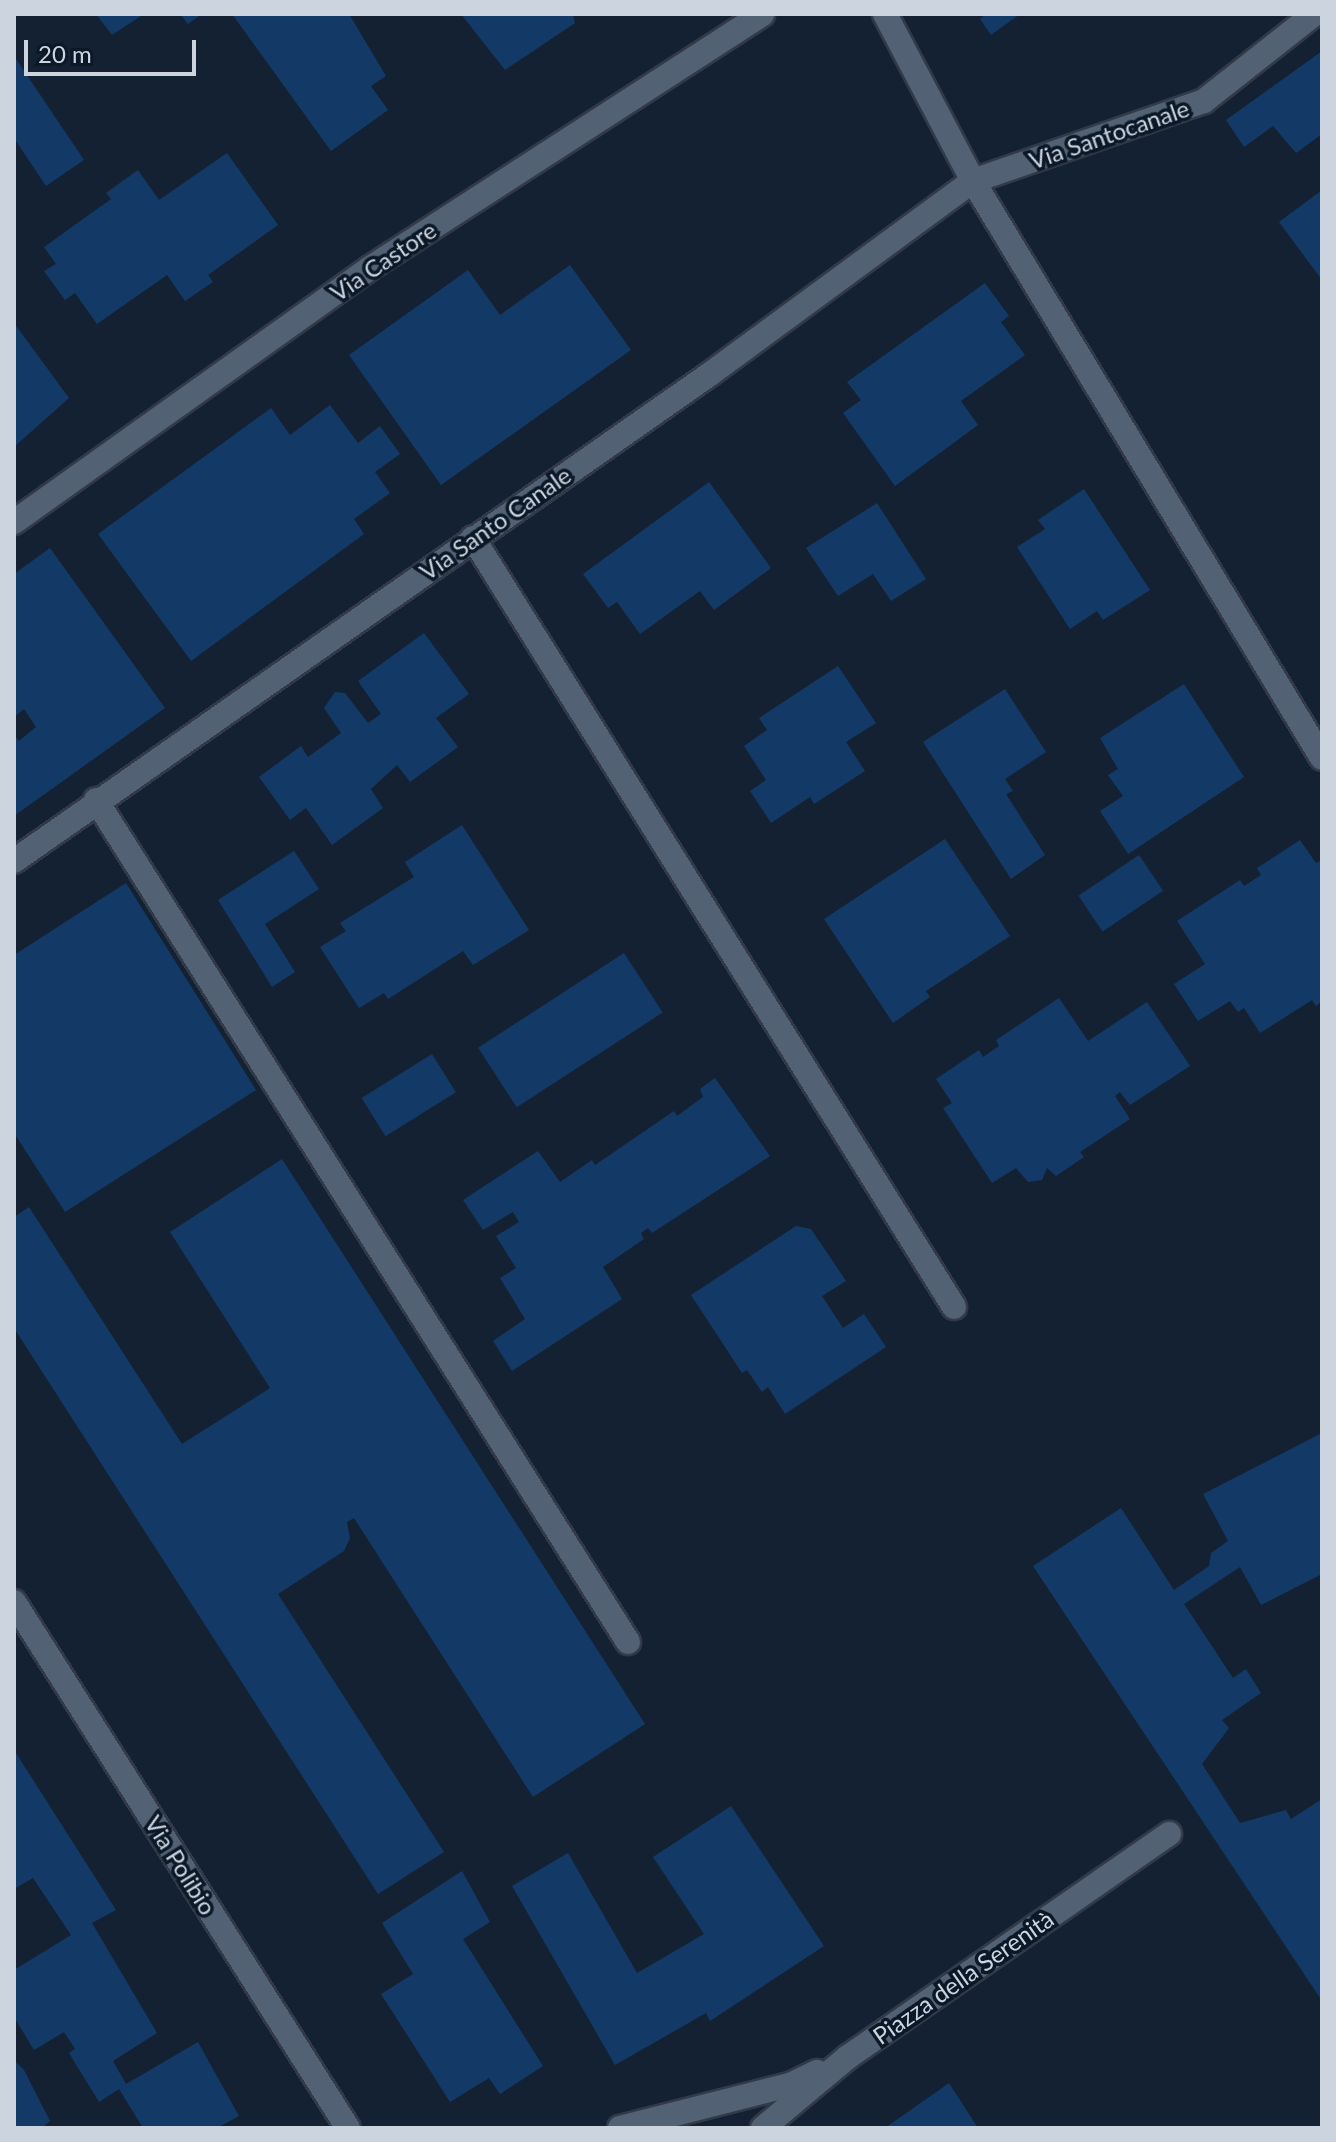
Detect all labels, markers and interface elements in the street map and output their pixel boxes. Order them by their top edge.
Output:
scale bar [28,24,200,74]
text: 20 m [38,39,92,68]
street label: Via Santocanale [1025,93,1193,175]
street label: Via Castore [325,215,441,307]
street label: Via Santo Canale [414,460,576,586]
street label: Via Polibio [139,1810,223,1920]
street label: Piazza della Serenità [867,1904,1059,2050]

